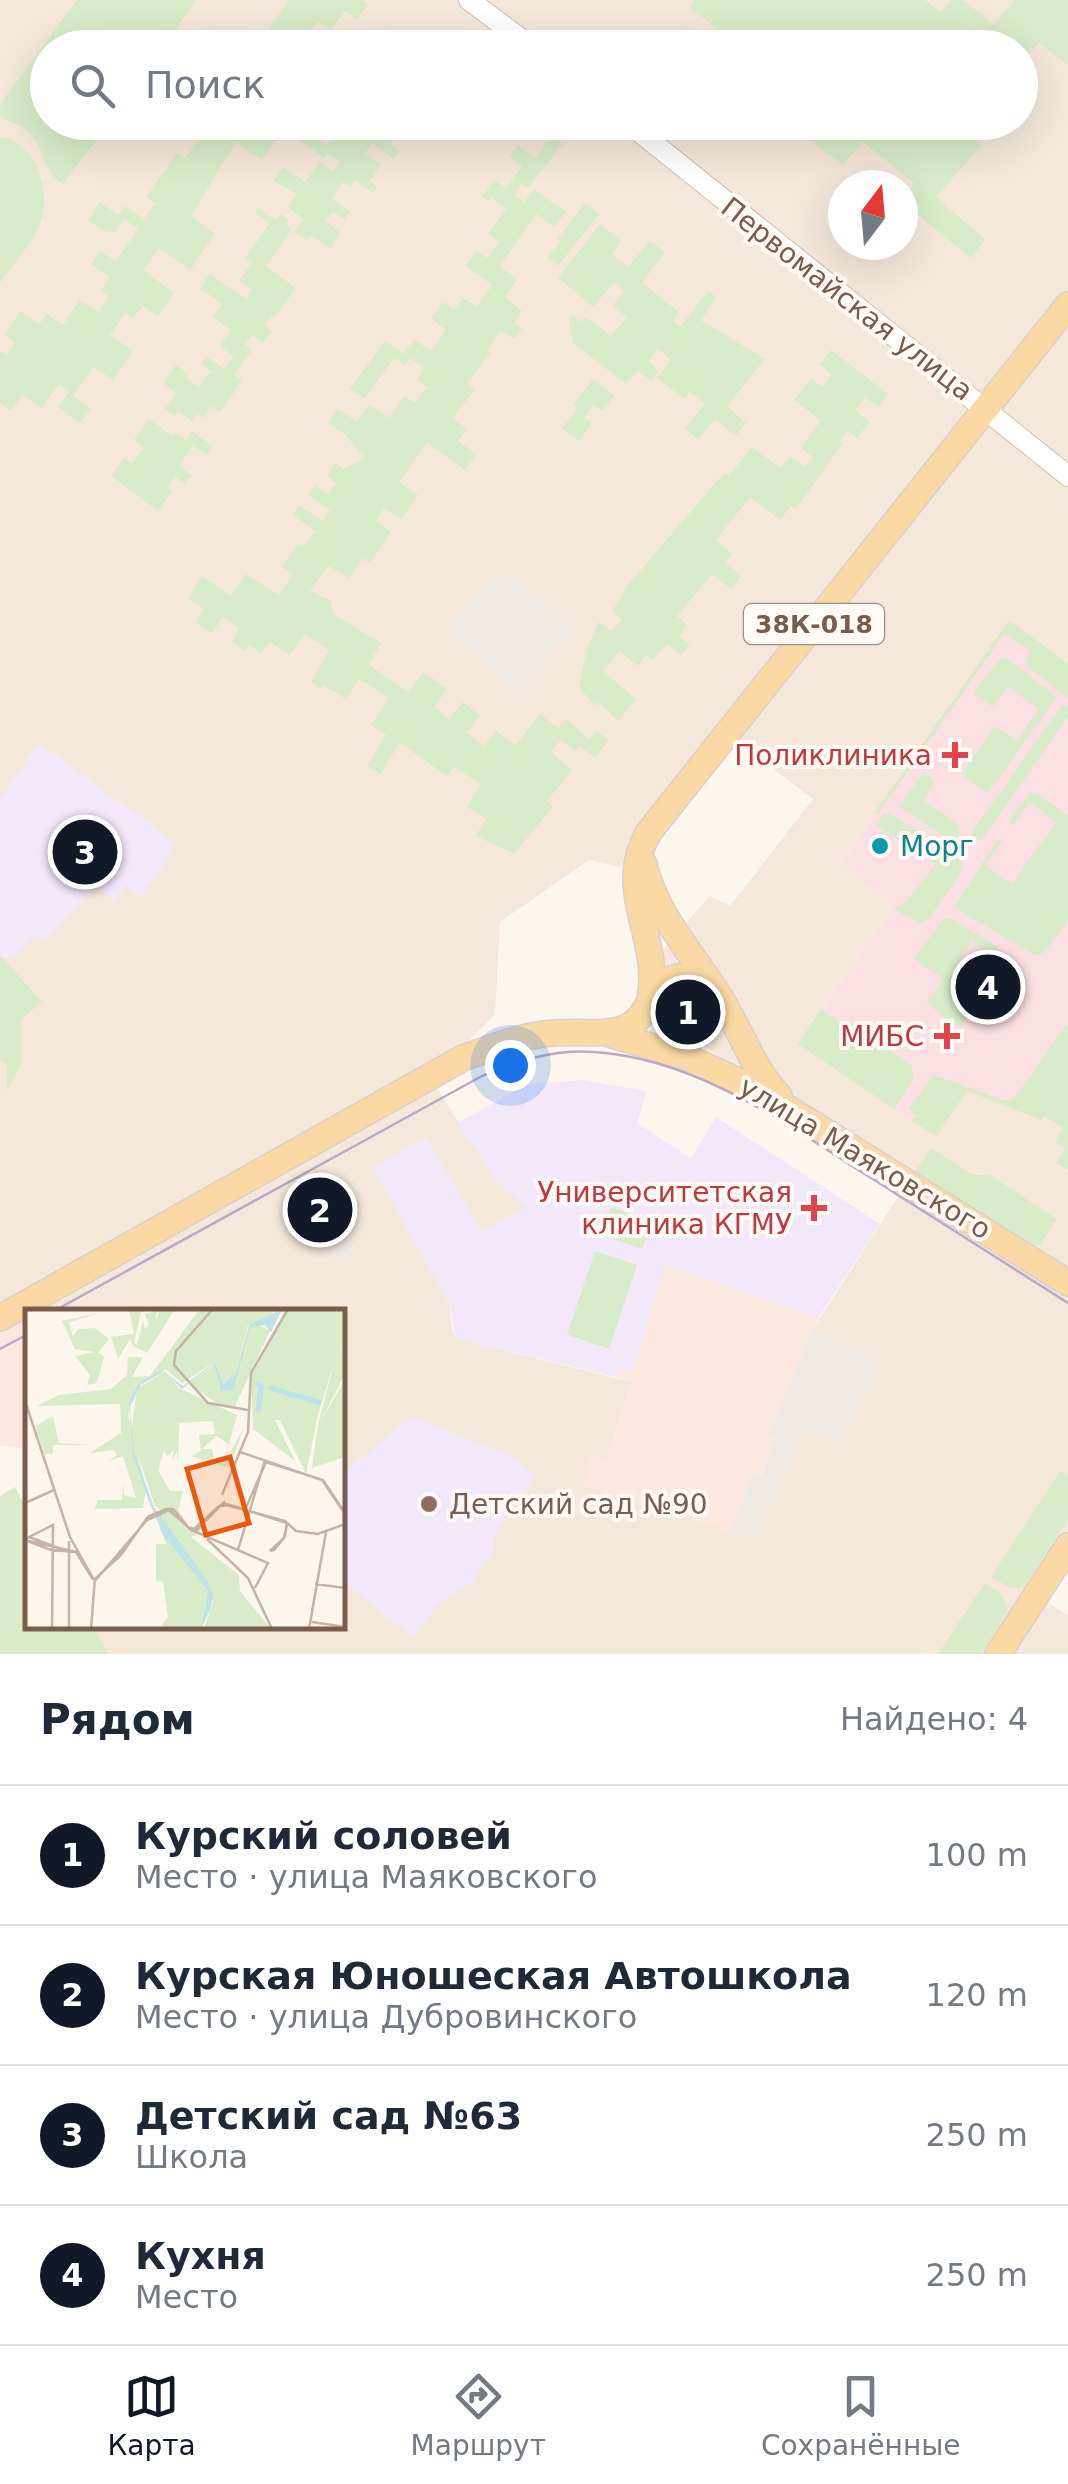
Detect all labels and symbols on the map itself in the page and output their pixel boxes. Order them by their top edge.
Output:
north arrow [828,170,918,260]
street label: Первомайская улица [715,190,979,408]
road number: 38К-018 [744,604,884,644]
place label: Поликлиника [734,739,932,772]
marker: Поликлиника [942,742,968,768]
pin: 3 [52,814,118,890]
place label: Морг [900,830,974,863]
marker: Морг [869,835,891,857]
pin: 4 [956,950,1020,1024]
pin: 1 [656,974,720,1050]
place label: МИБС [840,1020,924,1053]
marker: МИБС [934,1023,960,1049]
your location [485,1040,536,1091]
street label: улица Маяковского [733,1070,997,1246]
pin: 2 [288,1172,352,1248]
place label: Университетская клиника КГМУ [537,1176,792,1241]
marker: Университетская клиника КГМУ [801,1195,827,1221]
inset map [25,1309,345,1629]
place label: Детский сад №90 [449,1488,708,1521]
marker: Детский сад №90 [418,1493,440,1515]

